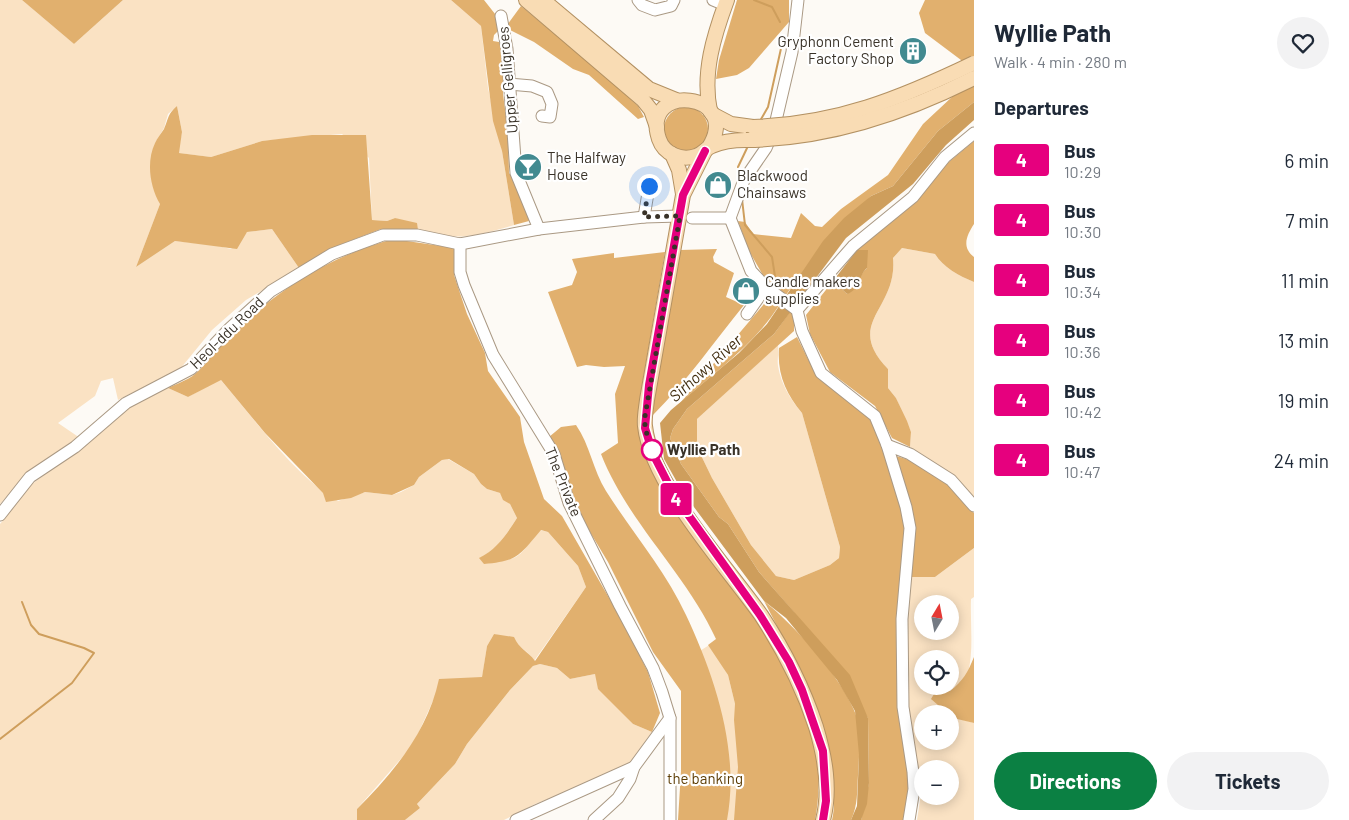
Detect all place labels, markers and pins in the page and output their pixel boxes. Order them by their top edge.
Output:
place label: Gryphonn Cement Factory Shop [777,32,894,67]
building icon: Gryphonn Cement Factory Shop [898,36,928,66]
place label: The Halfway House [547,148,626,183]
bar icon: The Halfway House [513,152,543,182]
place label: Blackwood Chainsaws [737,166,808,201]
shop icon: Blackwood Chainsaws [703,170,733,200]
place label: Candle makers supplies [765,272,860,307]
shop icon: Candle makers supplies [731,276,761,306]
marker: Wyllie Path [641,439,663,461]
place label: Wyllie Path [667,440,740,458]

